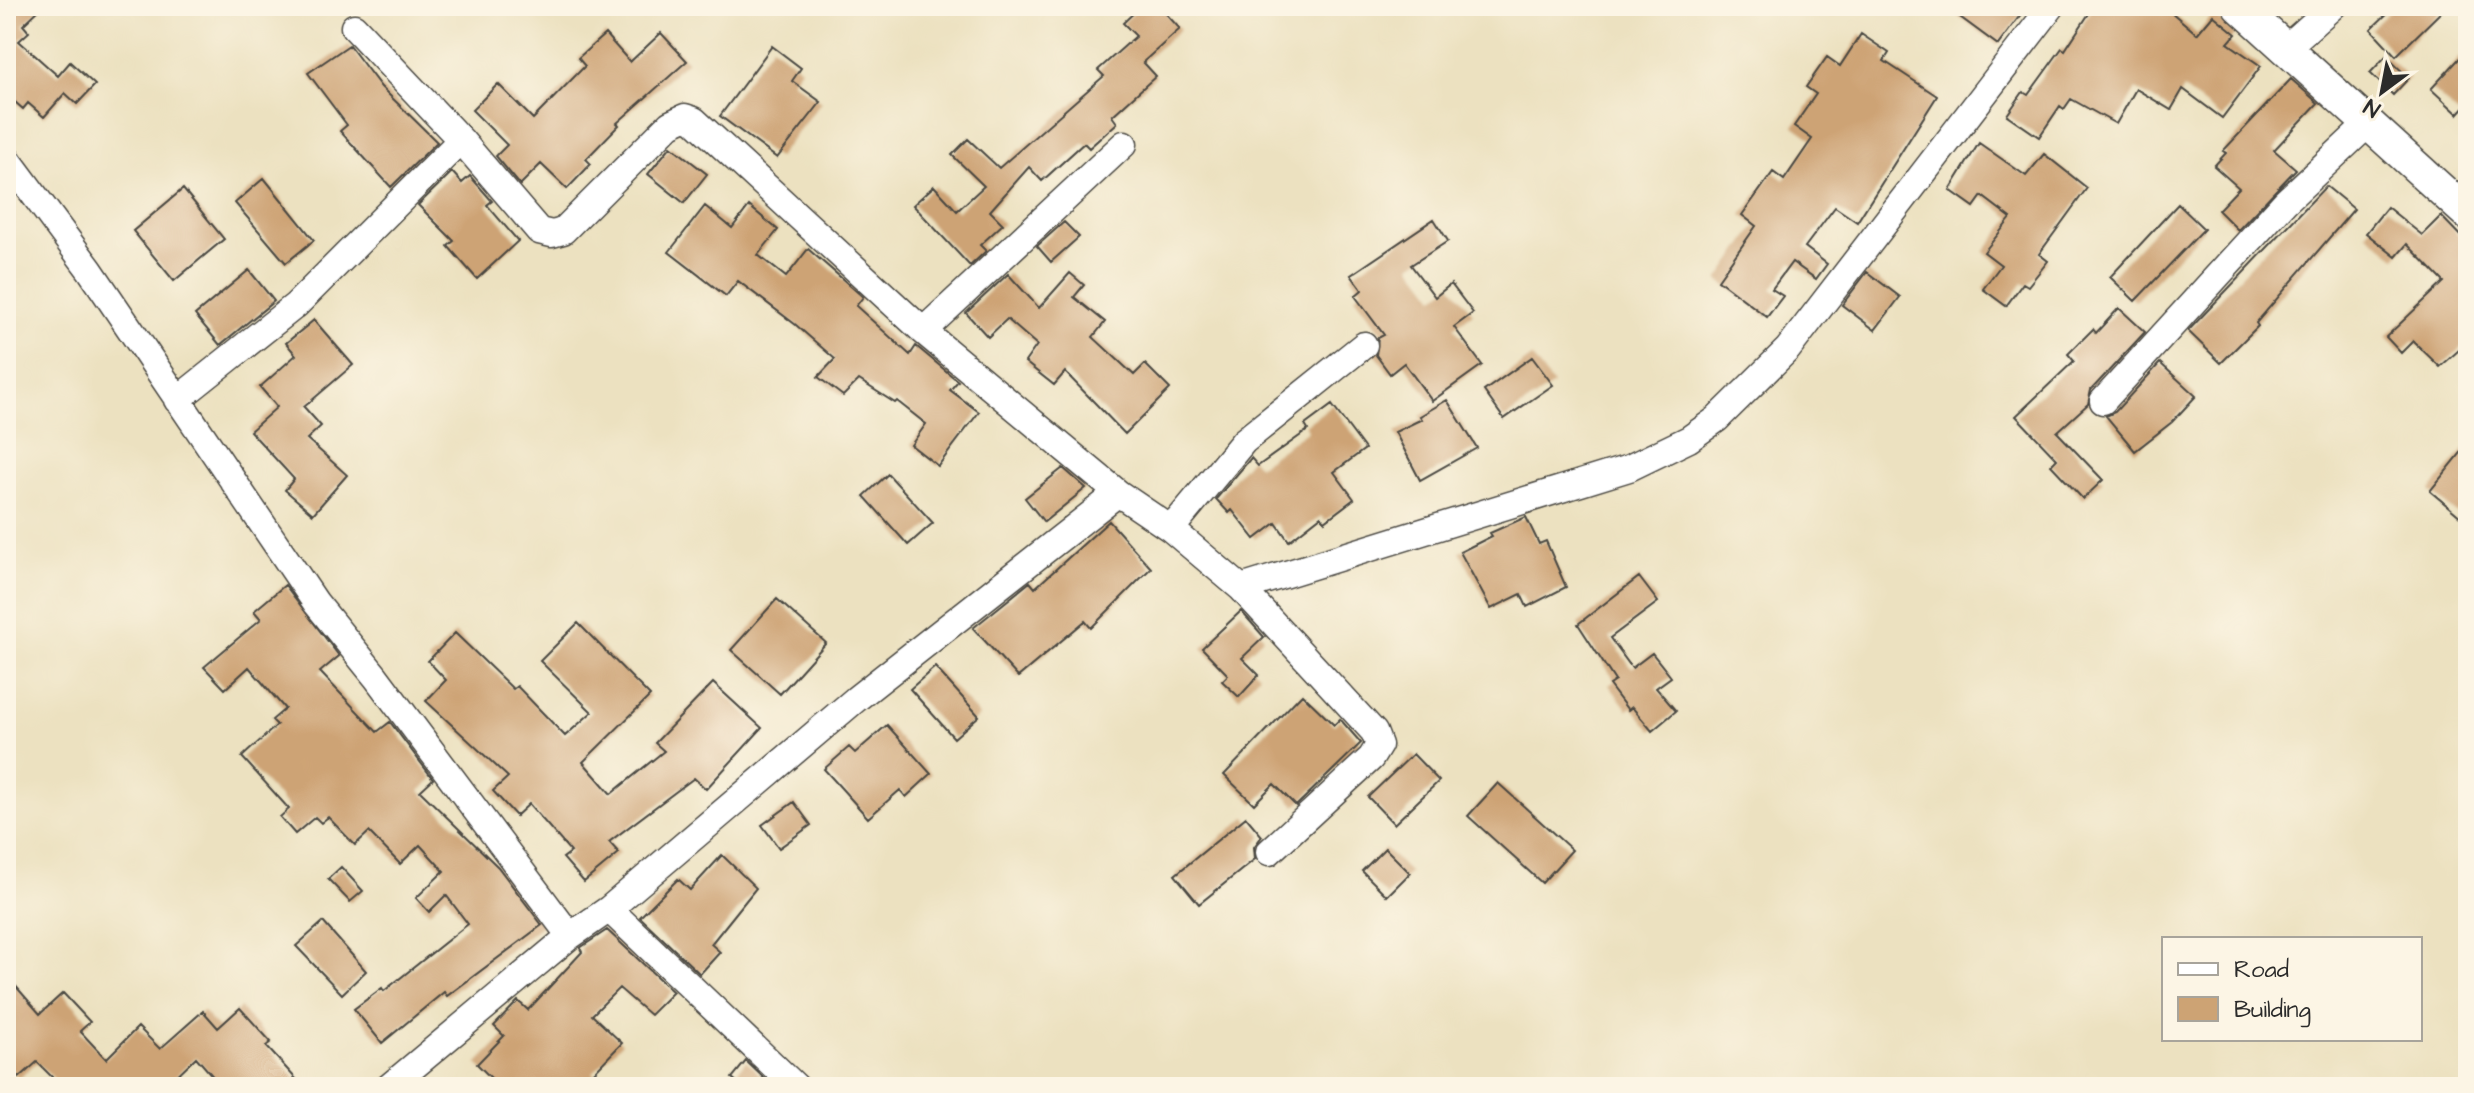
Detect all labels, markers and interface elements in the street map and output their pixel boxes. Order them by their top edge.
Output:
north arrow [2342,52,2422,132]
text: N [2358,91,2386,124]
legend [2162,937,2422,1041]
text: Road [2234,953,2289,987]
text: Building [2234,993,2311,1028]

